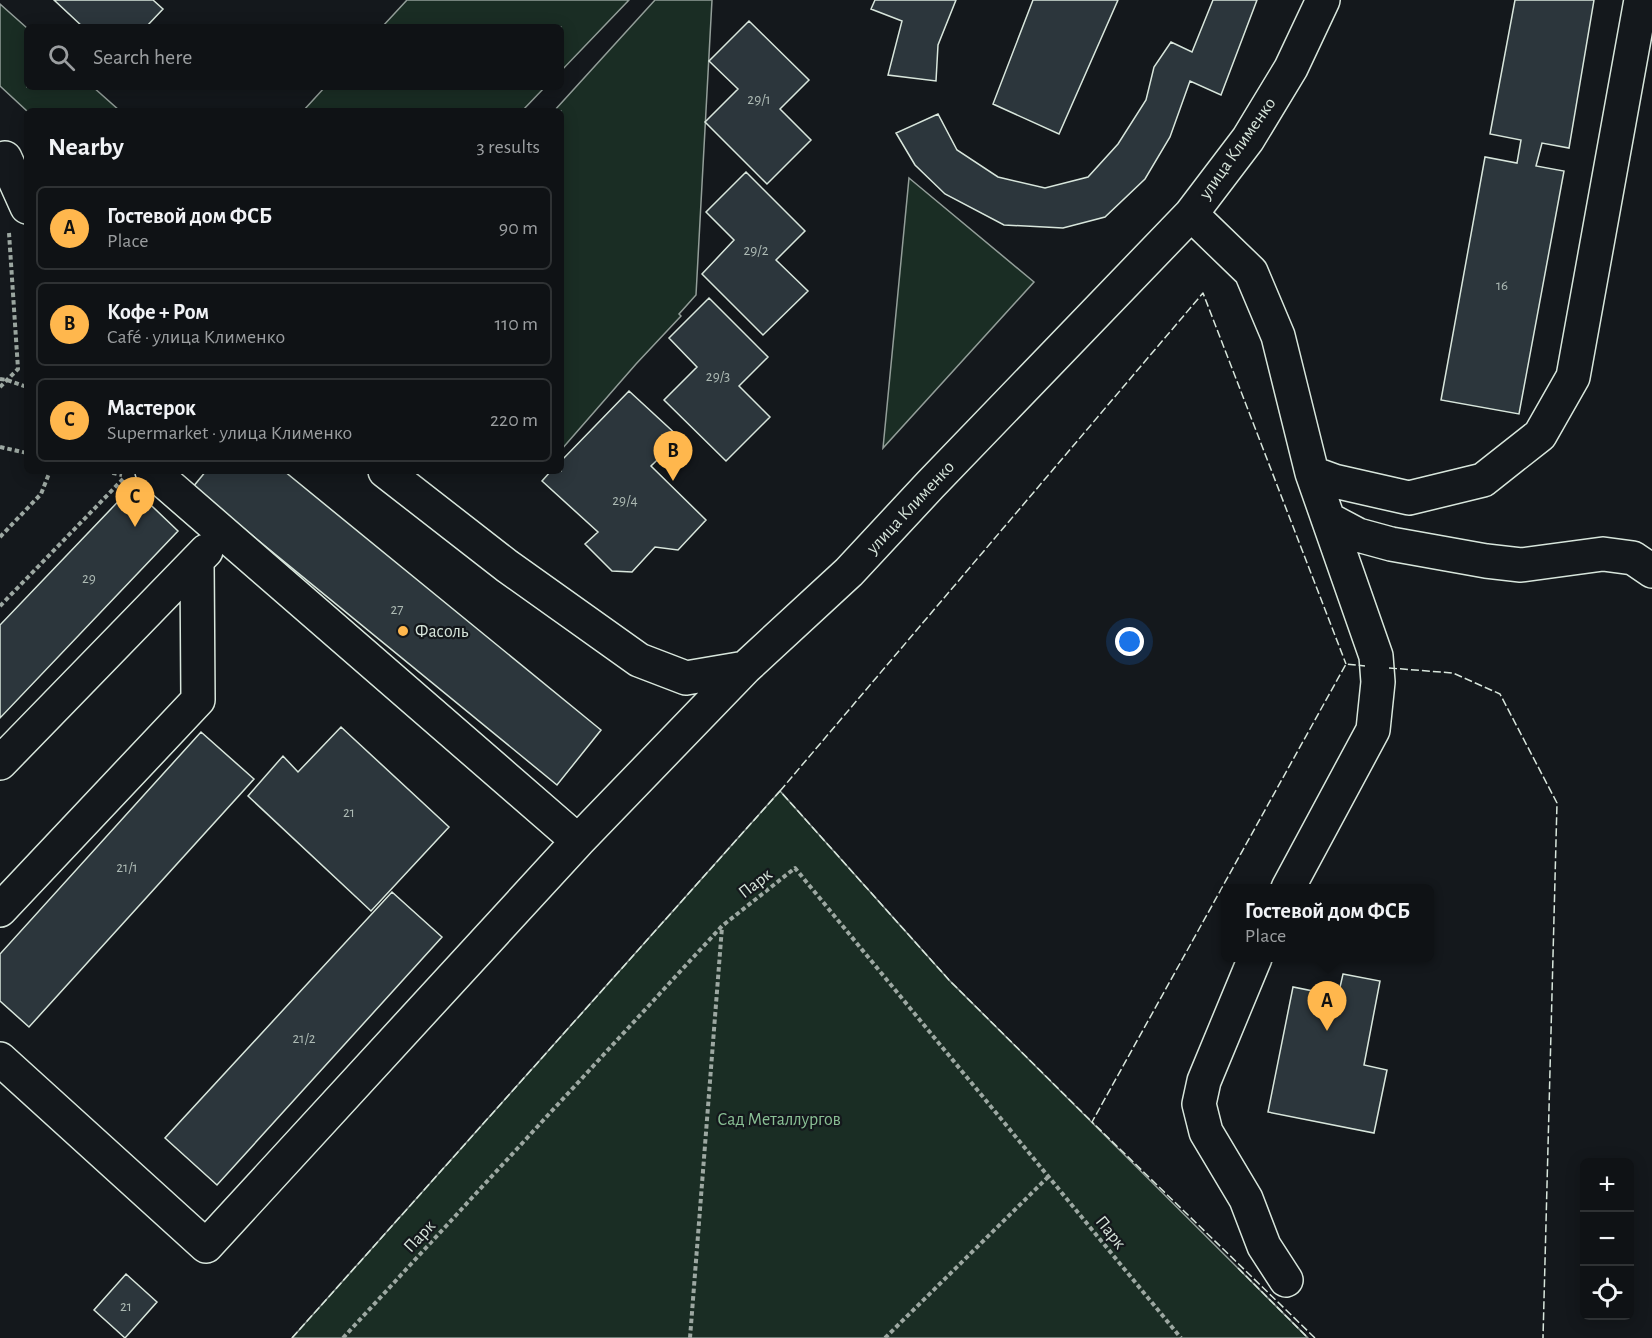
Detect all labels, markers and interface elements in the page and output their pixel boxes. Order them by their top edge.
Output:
search box [24,24,564,90]
icon: search [45,41,78,74]
text: Search here [93,46,192,68]
house number: 29/1 [747,92,771,107]
street label: улица Клименко [1196,95,1279,203]
text: Nearby [48,134,124,160]
text: 3 results [476,137,540,157]
text: Гостевой дом ФСБ [107,205,272,227]
text: A [64,218,76,238]
text: 90 m [499,218,538,238]
text: Place [107,231,148,251]
house number: 29/2 [743,243,769,258]
house number: 16 [1496,278,1508,293]
text: Кофе + Ром [107,301,209,323]
text: B [64,314,75,334]
text: 110 m [494,314,538,334]
text: Café · улица Клименко [107,327,285,347]
house number: 29/3 [706,369,730,384]
text: Мастерок [107,397,196,419]
text: C [64,410,75,430]
text: 220 m [490,410,538,430]
text: Supermarket · улица Клименко [107,423,352,443]
pin: B [654,432,692,481]
street label: улица Клименко [863,458,958,558]
pin: C [116,478,154,527]
house number: 29/4 [612,493,638,508]
house number: 29 [82,571,96,586]
house number: 27 [390,602,404,617]
place label: Фасоль [415,623,469,641]
marker: Фасоль [396,624,410,638]
your location [1115,627,1144,656]
house number: 21 [343,805,355,820]
house number: 21/1 [116,860,138,875]
street label: Парк [735,865,776,902]
popup [1221,884,1434,962]
text: Гостевой дом ФСБ [1245,900,1410,922]
text: Place [1245,926,1286,946]
pin: A [1308,982,1346,1031]
house number: 21/2 [292,1031,316,1046]
park label: Сад Металлургов [717,1111,841,1129]
map controls [1580,1158,1634,1320]
button: + [1580,1158,1634,1212]
button: − [1580,1212,1634,1266]
street label: Парк [1092,1213,1129,1253]
street label: Парк [401,1216,439,1256]
button: locate [1580,1266,1634,1320]
house number: 21 [120,1299,132,1314]

